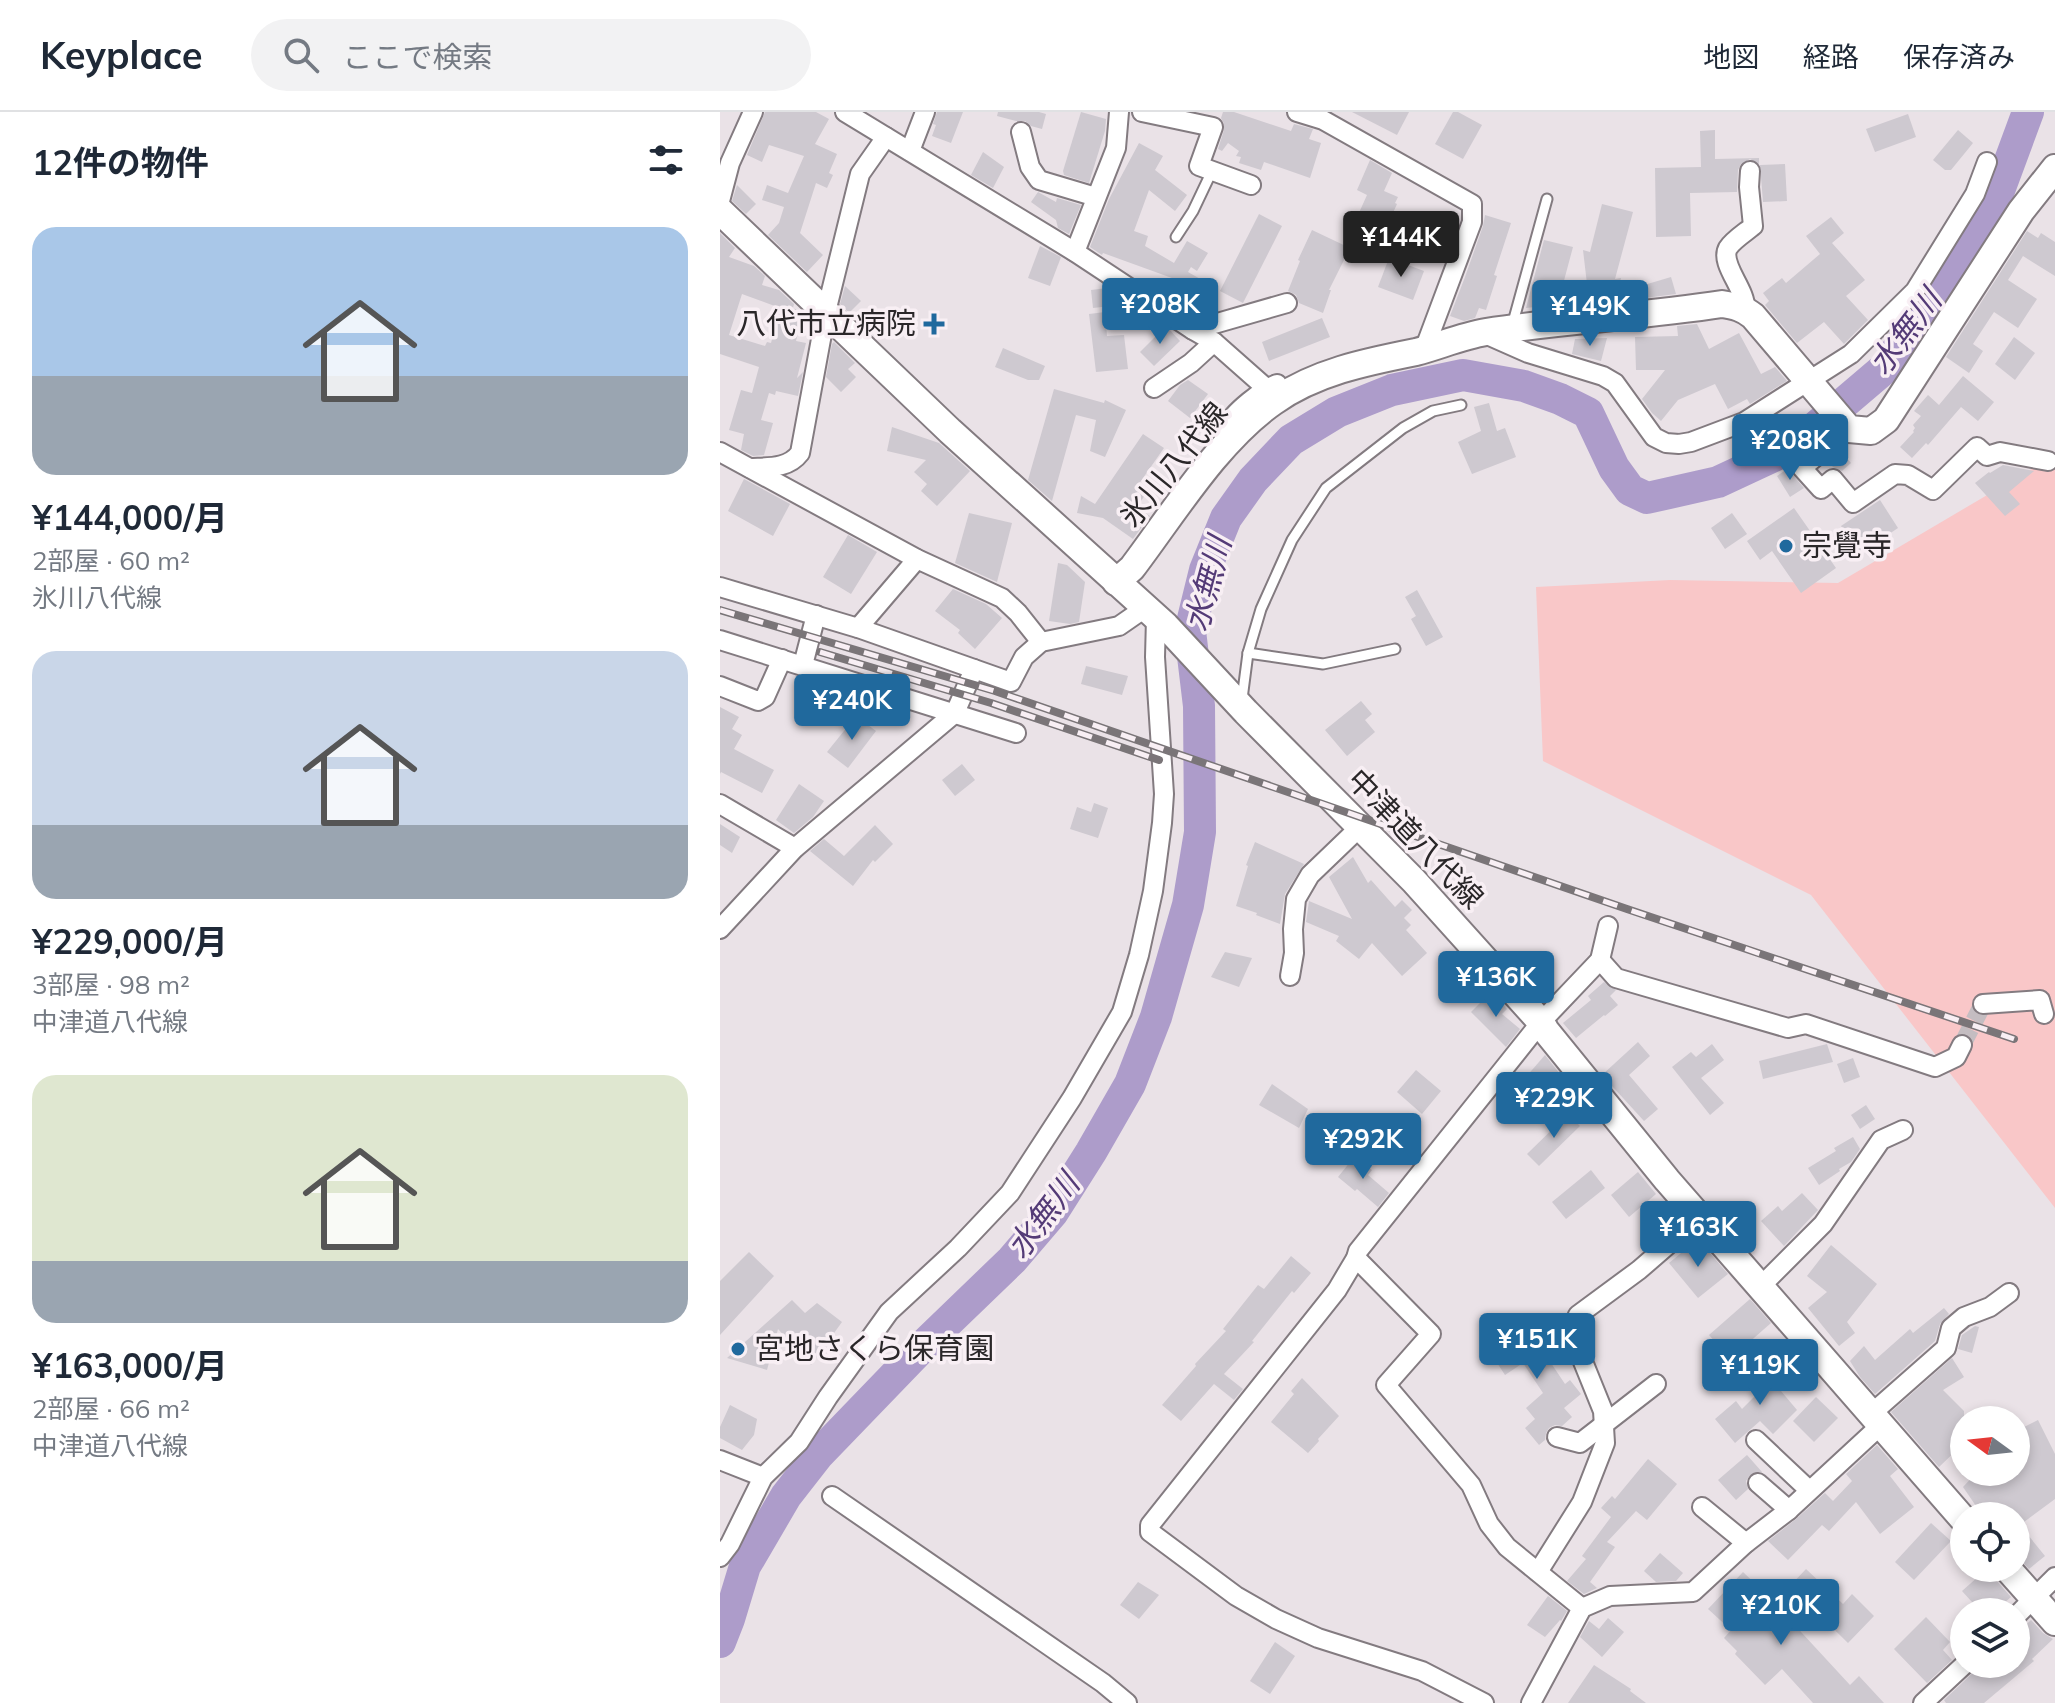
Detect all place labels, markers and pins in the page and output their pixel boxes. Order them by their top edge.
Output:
pin: ¥144K [1345,211,1457,279]
pin: ¥208K [1104,278,1216,346]
pin: ¥149K [1534,280,1646,348]
place label: 八代市立病院 [736,304,916,342]
marker: 八代市立病院 [923,313,945,335]
pin: ¥208K [1734,414,1846,482]
place label: 宗覺寺 [1802,526,1892,564]
marker: 宗覺寺 [1777,537,1795,555]
pin: ¥240K [796,674,908,742]
pin: ¥136K [1440,951,1552,1019]
pin: ¥229K [1498,1072,1610,1140]
pin: ¥292K [1307,1113,1419,1181]
pin: ¥163K [1642,1201,1754,1269]
pin: ¥151K [1481,1313,1593,1381]
place label: 宮地さくら保育園 [754,1329,994,1367]
pin: ¥119K [1704,1339,1816,1407]
marker: 宮地さくら保育園 [729,1340,747,1358]
pin: ¥210K [1725,1579,1837,1647]

